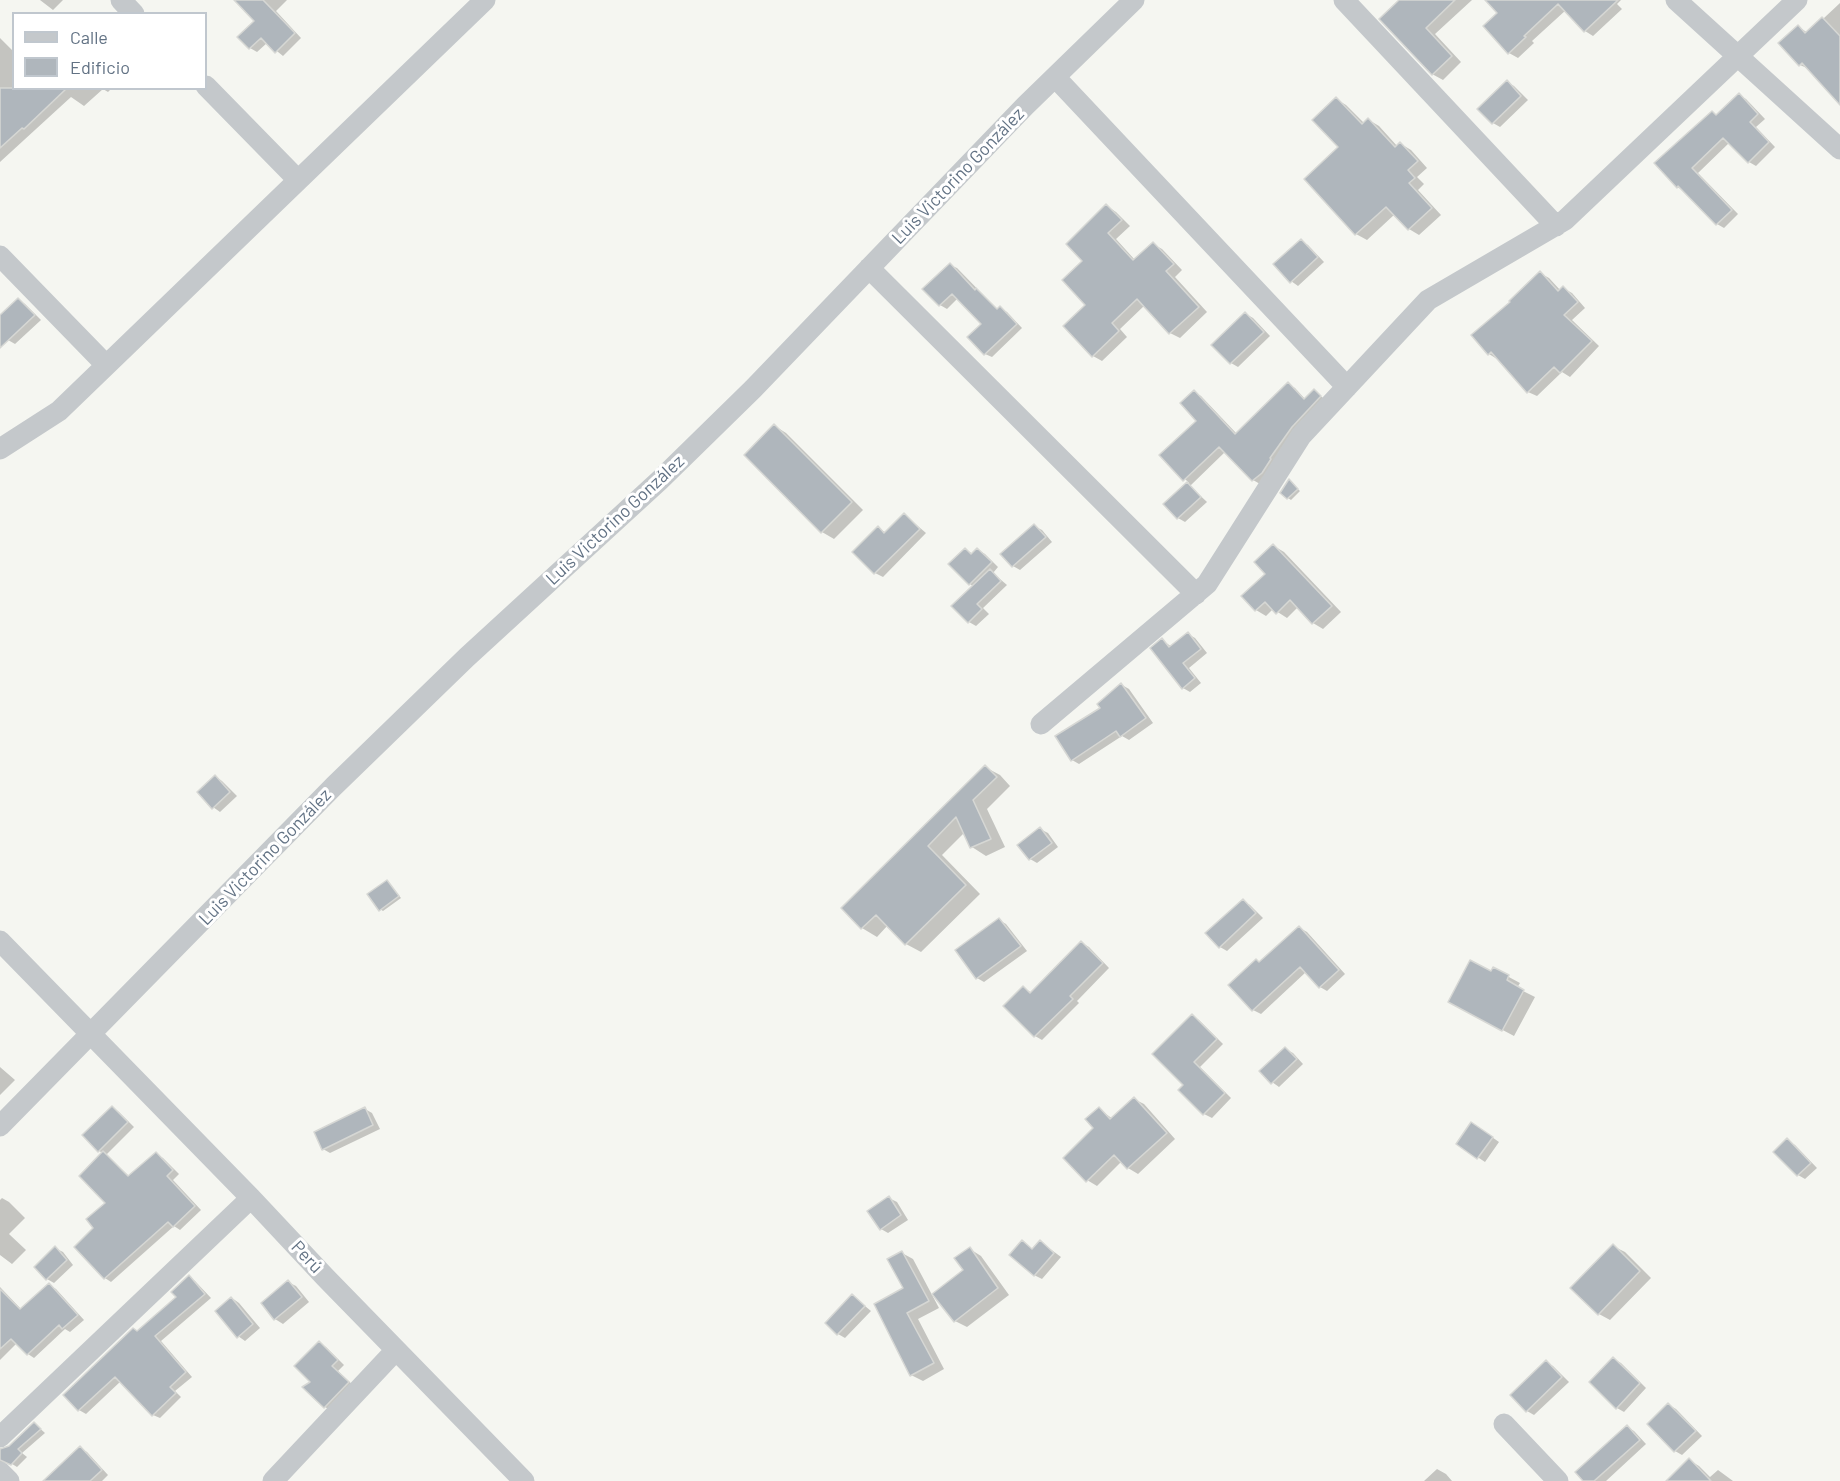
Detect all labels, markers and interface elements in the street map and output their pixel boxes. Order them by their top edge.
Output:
legend [12,12,207,90]
text: Calle [70,26,108,48]
text: Edificio [70,56,130,78]
street label: Luis Victorino González [887,103,1029,249]
street label: Luis Victorino González [541,450,689,590]
street label: Luis Victorino González [194,784,336,930]
street label: Perú [287,1236,327,1278]

